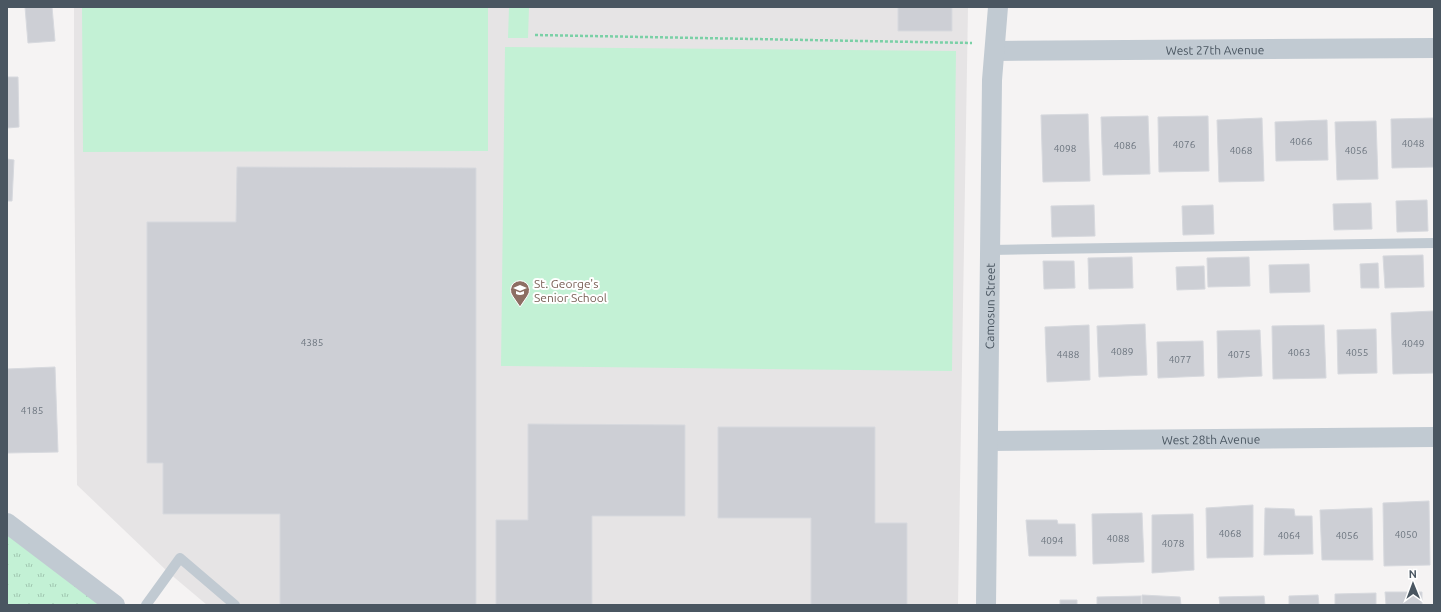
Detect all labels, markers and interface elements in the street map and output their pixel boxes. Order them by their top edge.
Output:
street label: West 27th Avenue [1166,43,1264,56]
house number: 4066 [1290,136,1313,147]
house number: 4048 [1402,138,1425,149]
house number: 4076 [1173,139,1196,150]
house number: 4086 [1114,140,1137,151]
house number: 4098 [1054,143,1077,154]
house number: 4068 [1230,145,1253,156]
house number: 4056 [1345,145,1368,156]
street label: Camosun Street [982,263,996,349]
place label: St. George's Senior School [534,277,607,304]
school or university icon: St. George's Senior School [509,279,531,307]
house number: 4385 [301,337,323,348]
house number: 4049 [1402,338,1424,349]
house number: 4089 [1111,346,1133,357]
house number: 4063 [1288,347,1310,358]
house number: 4055 [1346,347,1368,358]
house number: 4488 [1057,349,1080,360]
house number: 4075 [1228,349,1250,360]
house number: 4077 [1169,354,1191,365]
house number: 4185 [21,405,43,416]
street label: West 28th Avenue [1162,432,1260,446]
house number: 4068 [1219,528,1242,539]
house number: 4050 [1395,529,1418,540]
house number: 4064 [1278,530,1301,541]
house number: 4056 [1336,530,1359,541]
house number: 4088 [1107,533,1130,544]
house number: 4094 [1041,535,1064,546]
house number: 4078 [1162,538,1185,549]
north arrow [1393,564,1433,604]
text: N [1409,568,1417,580]

